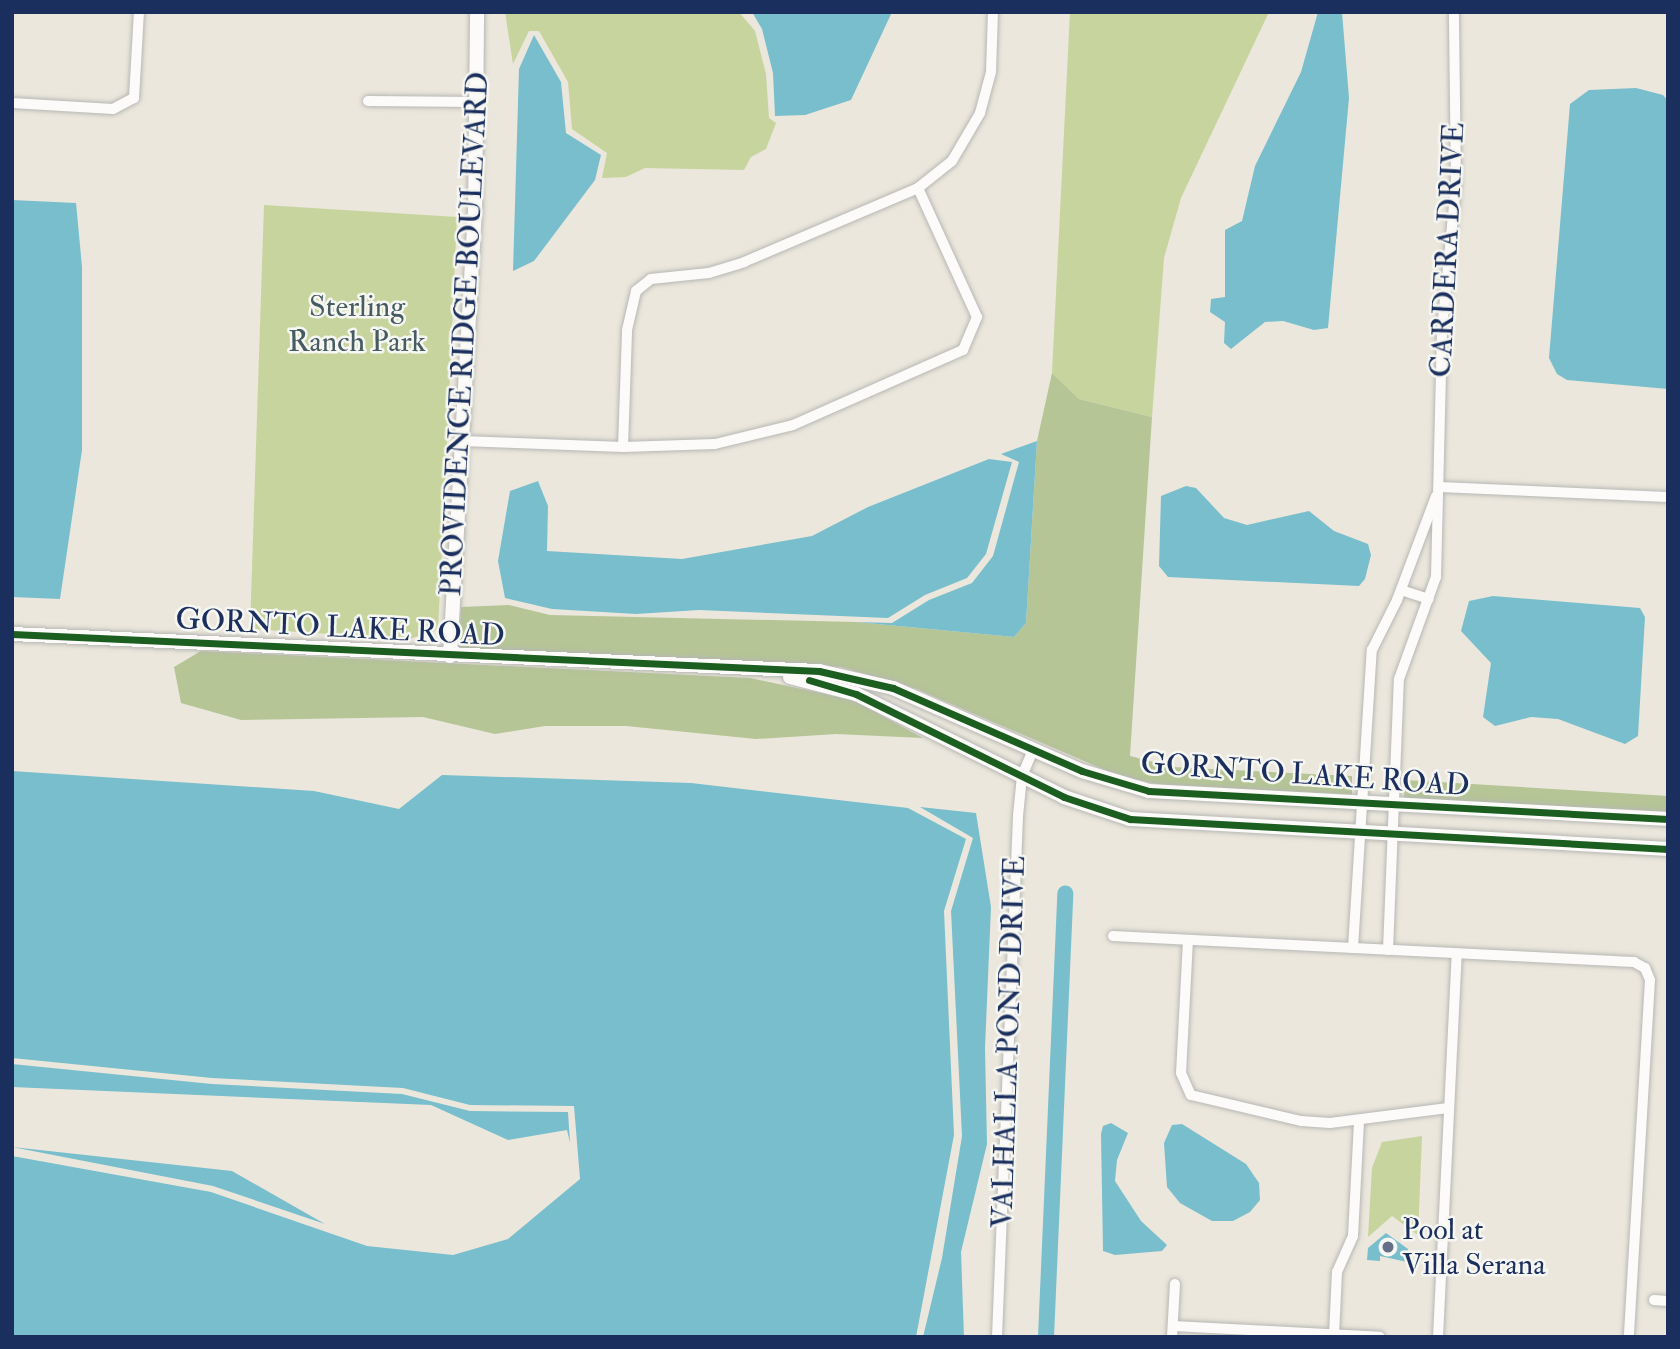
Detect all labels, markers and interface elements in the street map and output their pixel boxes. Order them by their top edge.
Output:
street label: PROVIDENCE RIDGE BOULEVARD [433,71,497,597]
street label: CARDERA DRIVE [1423,121,1473,379]
park label: Sterling Ranch Park [288,289,426,360]
street label: GORNTO LAKE ROAD [175,601,505,655]
street label: GORNTO LAKE ROAD [1139,746,1471,804]
street label: VALHALLA POND DRIVE [985,855,1033,1229]
place label: Pool at Villa Serana [1402,1212,1546,1282]
marker: Pool at Villa Serana [1380,1239,1396,1255]

